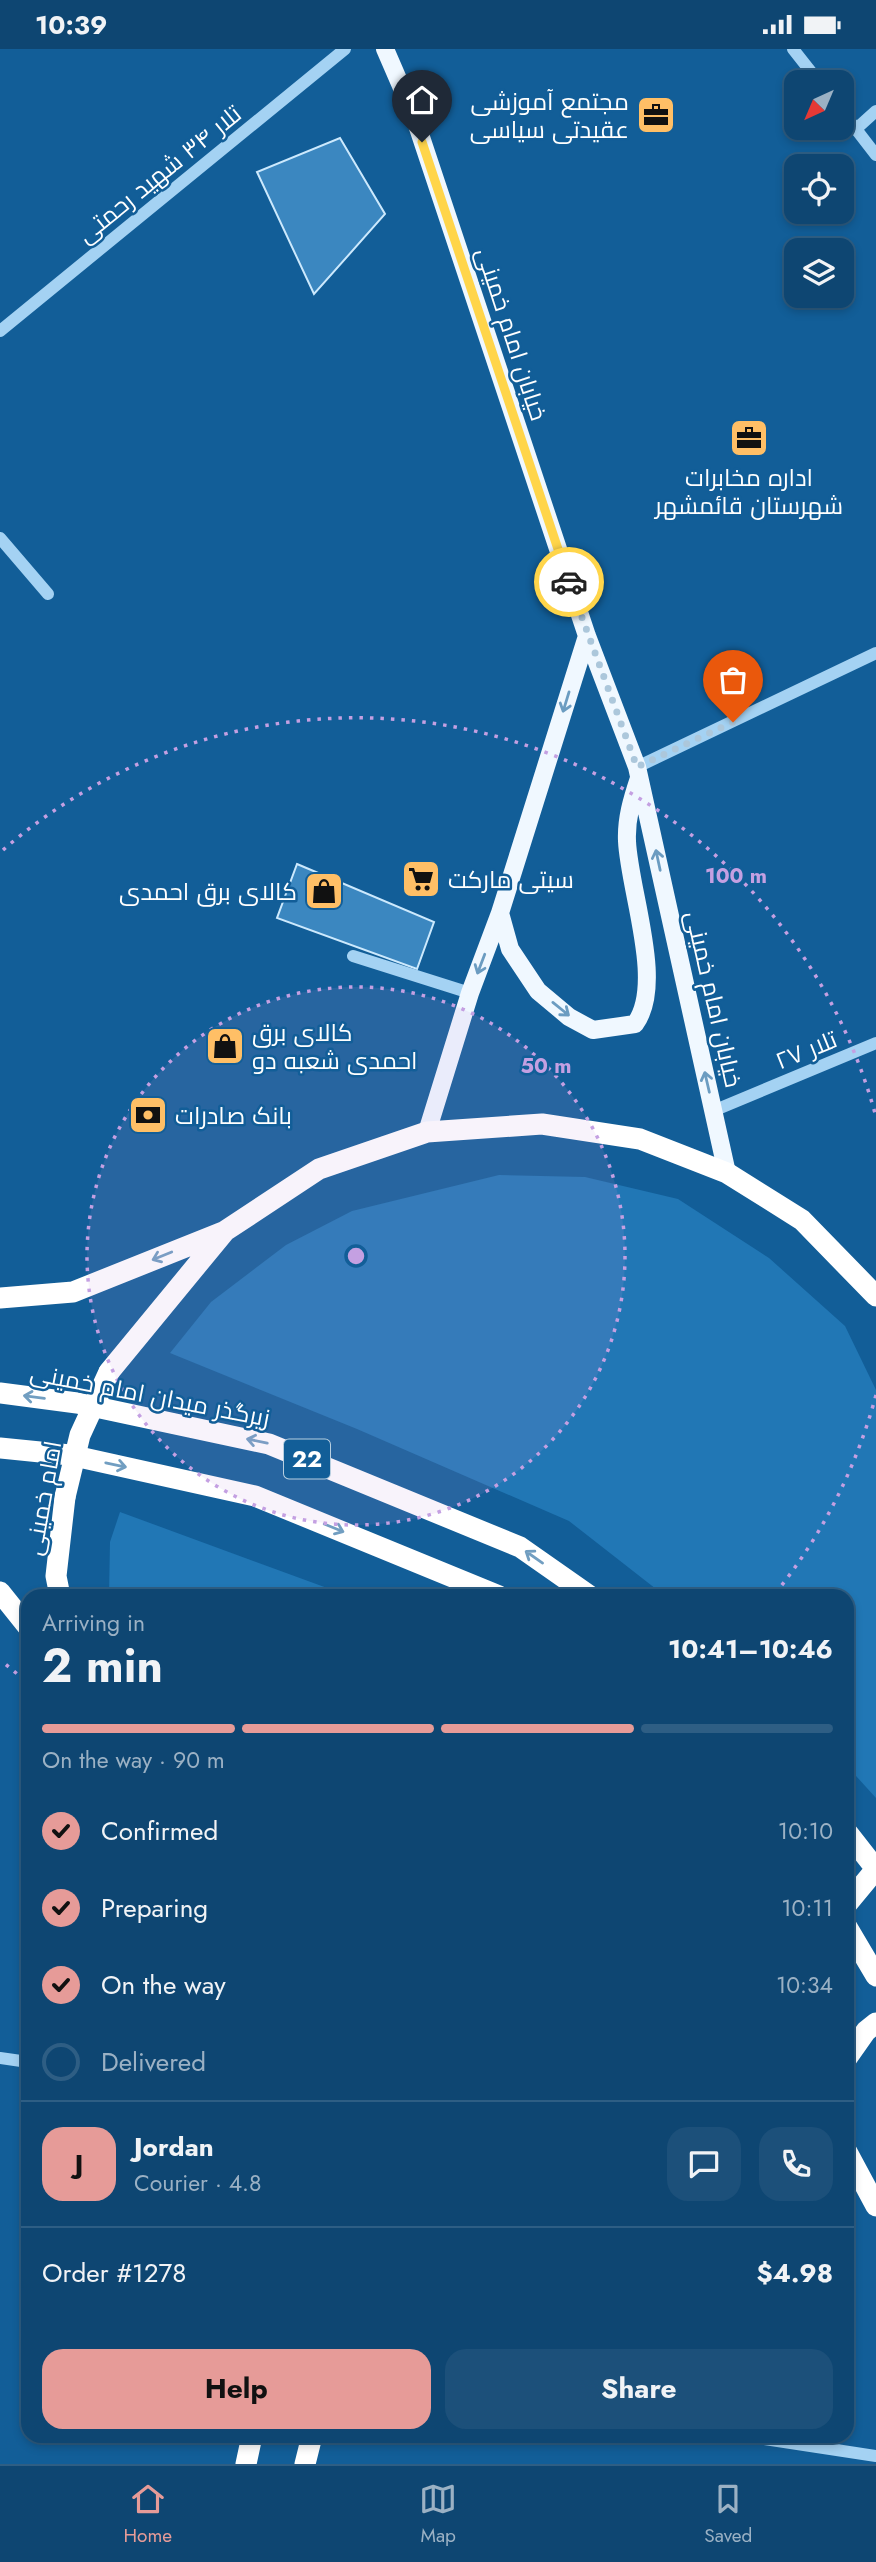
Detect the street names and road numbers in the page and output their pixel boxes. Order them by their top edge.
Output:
street label: تلار ۳۴ شهید رحمتی [69,96,249,251]
street label: خیابان امام خمینی [468,243,556,425]
street label: خیابان امام خمینی [677,907,751,1091]
street label: تلار ۲۷ [770,1022,843,1078]
street label: زیرگذر میدان امام خمینی [27,1355,273,1435]
street label: امام خمینی [16,1438,70,1558]
road number: 22 [284,1439,330,1478]

